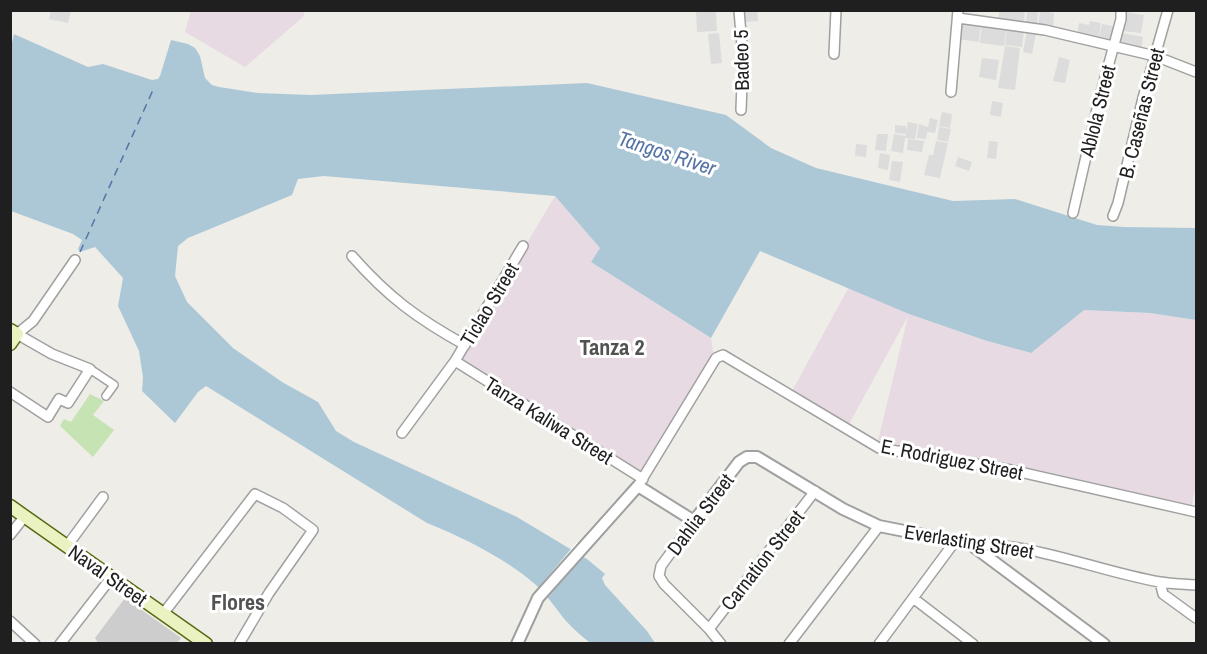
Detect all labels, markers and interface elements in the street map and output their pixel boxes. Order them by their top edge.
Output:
street label: Badeo 5 [727,29,755,91]
street label: B. Caseñas Street [1112,45,1170,181]
street label: Ablola Street [1072,62,1122,161]
water label: Tangos River [614,124,721,183]
street label: Ticlao Street [454,257,525,351]
district label: Tanza 2 [580,332,644,362]
street label: Tanza Kaliwa Street [480,370,619,470]
street label: E. Rodriguez Street [879,432,1026,486]
street label: Dahlia Street [660,467,740,560]
street label: Carnation Street [714,504,810,616]
street label: Everlasting Street [903,517,1036,565]
street label: Naval Street [63,538,153,612]
district label: Flores [211,587,265,617]

